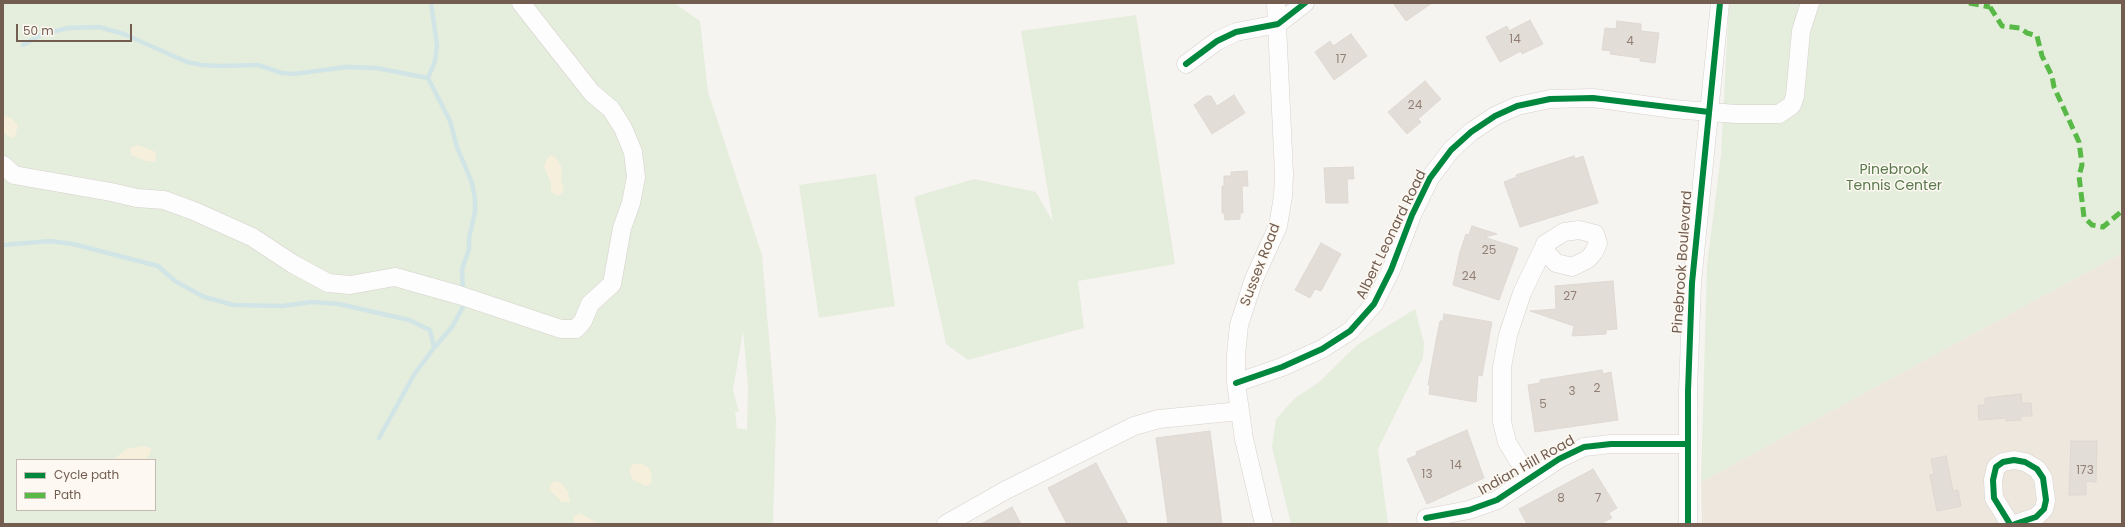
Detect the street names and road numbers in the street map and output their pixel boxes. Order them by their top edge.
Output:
street label: Albert Leonard Road [1353,167,1431,303]
street label: Pinebrook Boulevard [1670,190,1696,334]
street label: Sussex Road [1238,221,1284,309]
street label: Indian Hill Road [1476,433,1578,499]

